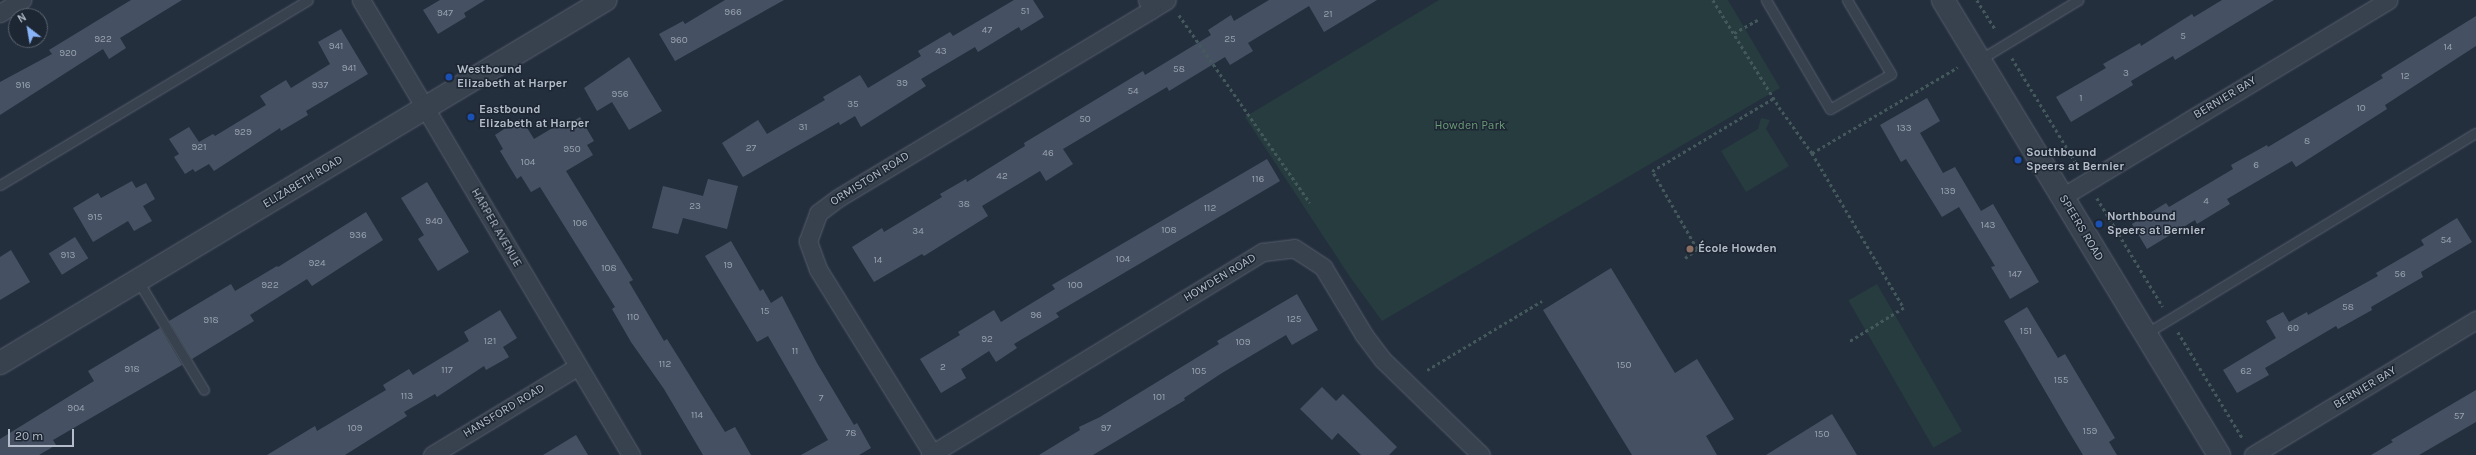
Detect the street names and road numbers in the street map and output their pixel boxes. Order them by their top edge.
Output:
street label: BERNIER BAY [2191,74,2259,122]
street label: ORMISTON ROAD [828,149,912,209]
street label: ELIZABETH ROAD [260,152,346,212]
street label: HARPER AVENUE [468,186,524,270]
street label: SPEERS ROAD [2056,192,2106,264]
street label: HOWDEN ROAD [1181,251,1259,305]
street label: BERNIER BAY [2331,364,2399,412]
street label: HANSFORD ROAD [461,381,547,441]

